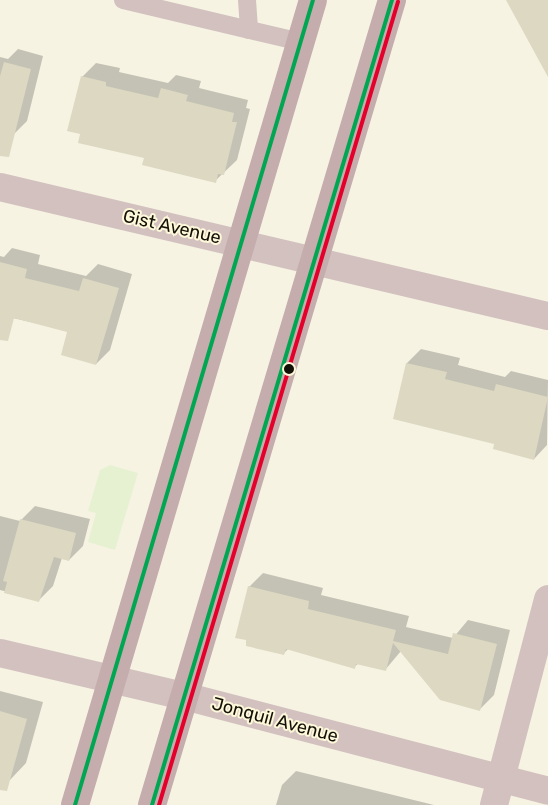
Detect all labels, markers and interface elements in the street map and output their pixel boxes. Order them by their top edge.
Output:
street label: Gist Avenue [121,205,223,249]
unlabelled marker [284,364,294,374]
street label: Jonquil Avenue [209,693,341,747]

